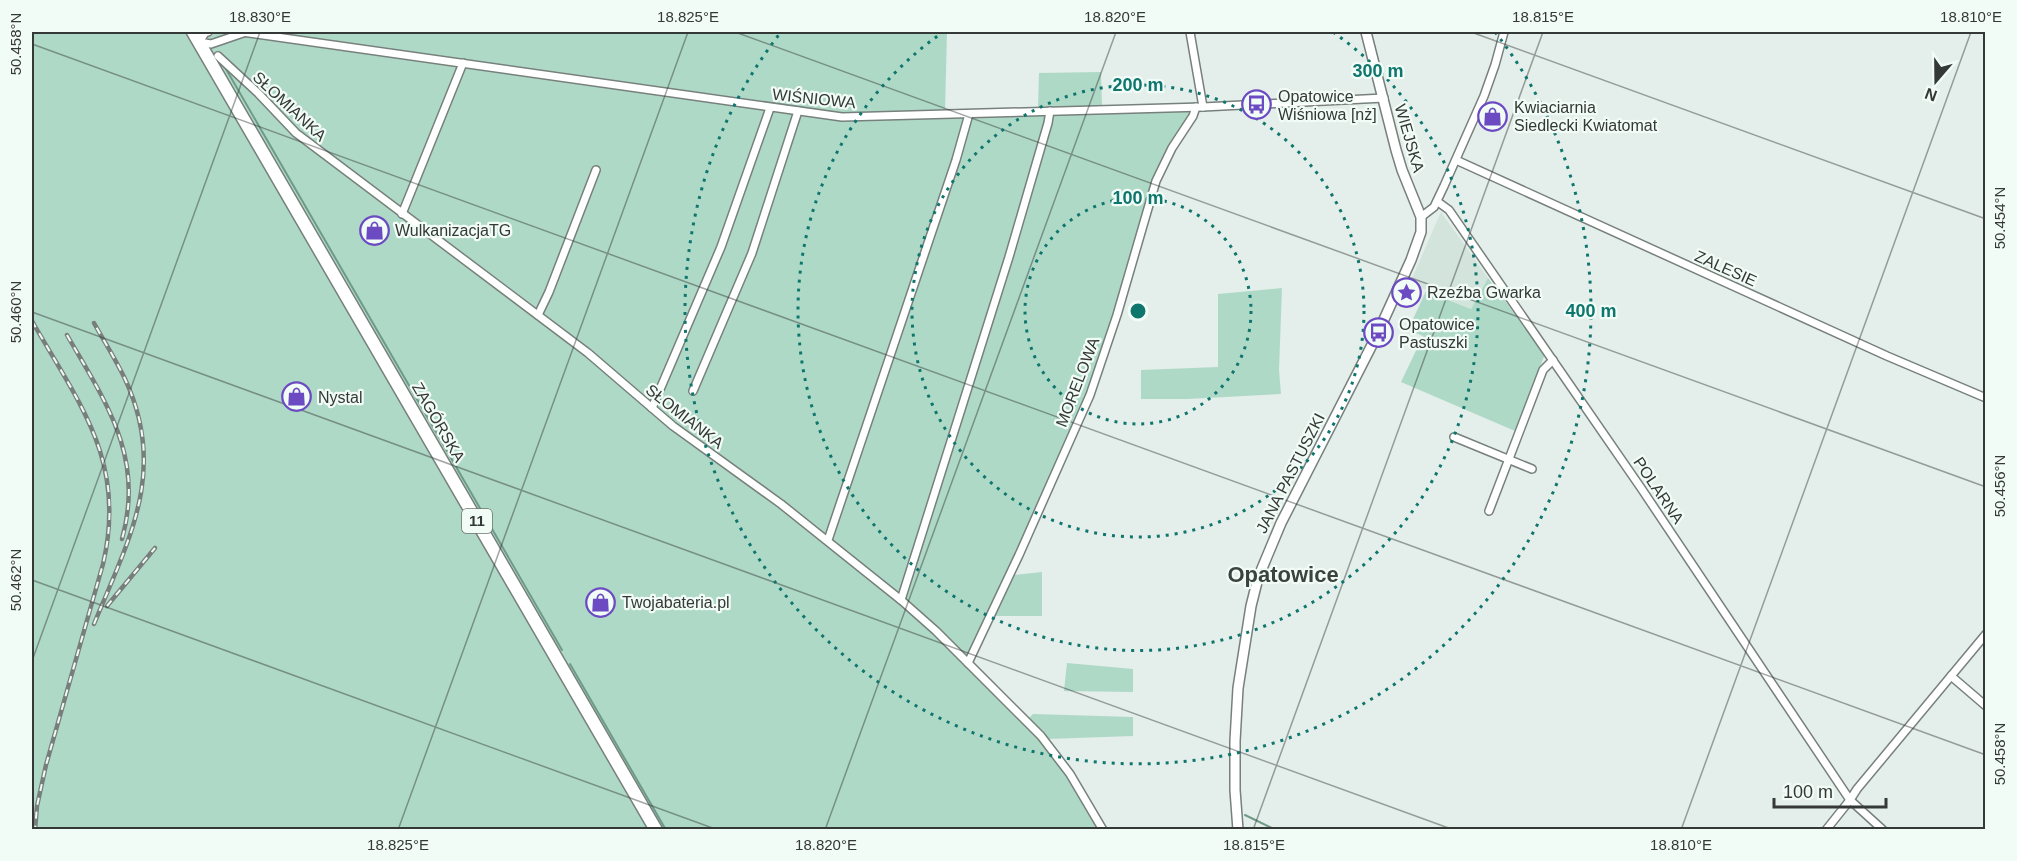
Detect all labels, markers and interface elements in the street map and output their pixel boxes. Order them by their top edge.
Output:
text: 18.830°E [229,8,291,25]
text: 18.825°E [657,8,719,25]
text: 18.820°E [1084,8,1146,25]
text: 18.815°E [1512,8,1574,25]
text: 18.810°E [1940,8,2002,25]
text: 50.458°N [7,13,24,75]
north arrow [1906,51,1966,111]
text: 300 m [1352,61,1404,81]
street label: SŁOMIANKA [250,68,330,145]
text: 200 m [1112,75,1164,95]
street label: WIŚNIOWA [771,85,857,111]
text: N [1923,85,1939,105]
place label: Opatowice Wiśniowa [nż] [1278,88,1377,123]
bus stop icon: Opatowice Wiśniowa [nż] [1241,89,1273,121]
place label: Kwiaciarnia Siedlecki Kwiatomat [1514,99,1658,134]
shop icon: Kwiaciarnia Siedlecki Kwiatomat [1477,100,1509,132]
street label: WIEJSKA [1392,102,1427,175]
text: 50.454°N [1991,187,2008,249]
text: 100 m [1112,188,1164,208]
shop icon: WulkanizacjaTG [358,214,390,246]
place label: WulkanizacjaTG [395,222,511,239]
street label: ZALESIE [1692,247,1759,290]
place icon: Rzeźba Gwarka [1390,276,1422,308]
text: 50.460°N [7,281,24,343]
place label: Rzeźba Gwarka [1427,284,1541,301]
centre of rings [1128,301,1148,321]
text: 400 m [1565,301,1617,321]
place label: Opatowice Pastuszki [1399,316,1475,351]
bus stop icon: Opatowice Pastuszki [1362,317,1394,349]
street label: MORELOWA [1053,335,1102,429]
street label: ZAGÓRSKA [409,379,469,465]
shop icon: Nystal [281,381,313,413]
street label: SŁOMIANKA [643,381,727,452]
place label: Nystal [318,389,362,406]
street label: JANA PASTUSZKI [1253,410,1328,536]
street label: POLARNA [1630,454,1687,527]
text: 50.456°N [1991,455,2008,517]
road number: 11 [462,509,492,533]
text: 50.462°N [7,549,24,611]
district label: Opatowice [1227,562,1339,587]
shop icon: Twojabateria.pl [585,586,617,618]
place label: Twojabateria.pl [622,594,730,611]
text: 50.458°N [1991,723,2008,785]
scale bar [1774,771,1886,809]
text: 100 m [1783,782,1833,802]
text: 18.825°E [367,836,429,853]
text: 18.820°E [795,836,857,853]
text: 18.815°E [1223,836,1285,853]
text: 18.810°E [1650,836,1712,853]

